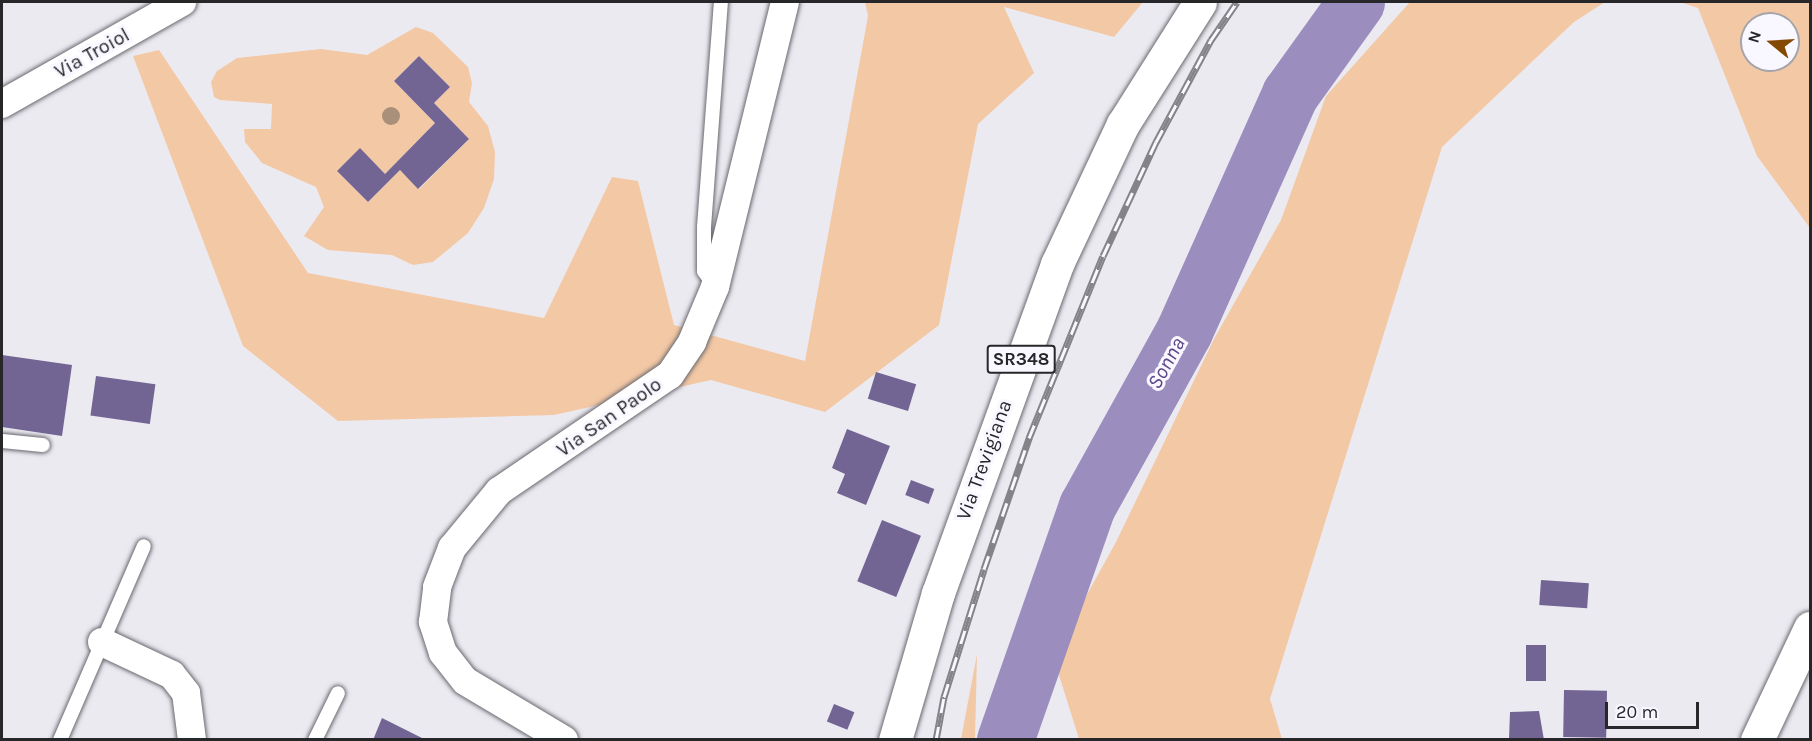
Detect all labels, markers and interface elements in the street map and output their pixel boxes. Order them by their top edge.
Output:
north arrow [1740,12,1800,72]
street label: Via Troiol [50,23,134,83]
text: N [1743,29,1765,45]
water label: Sonna [1142,333,1190,393]
road number: SR348 [986,344,1056,374]
street label: Via San Paolo [552,372,666,462]
street label: Via Trevigiana [951,397,1017,523]
scale bar [1608,690,1702,728]
text: 20 m [1616,701,1658,723]

